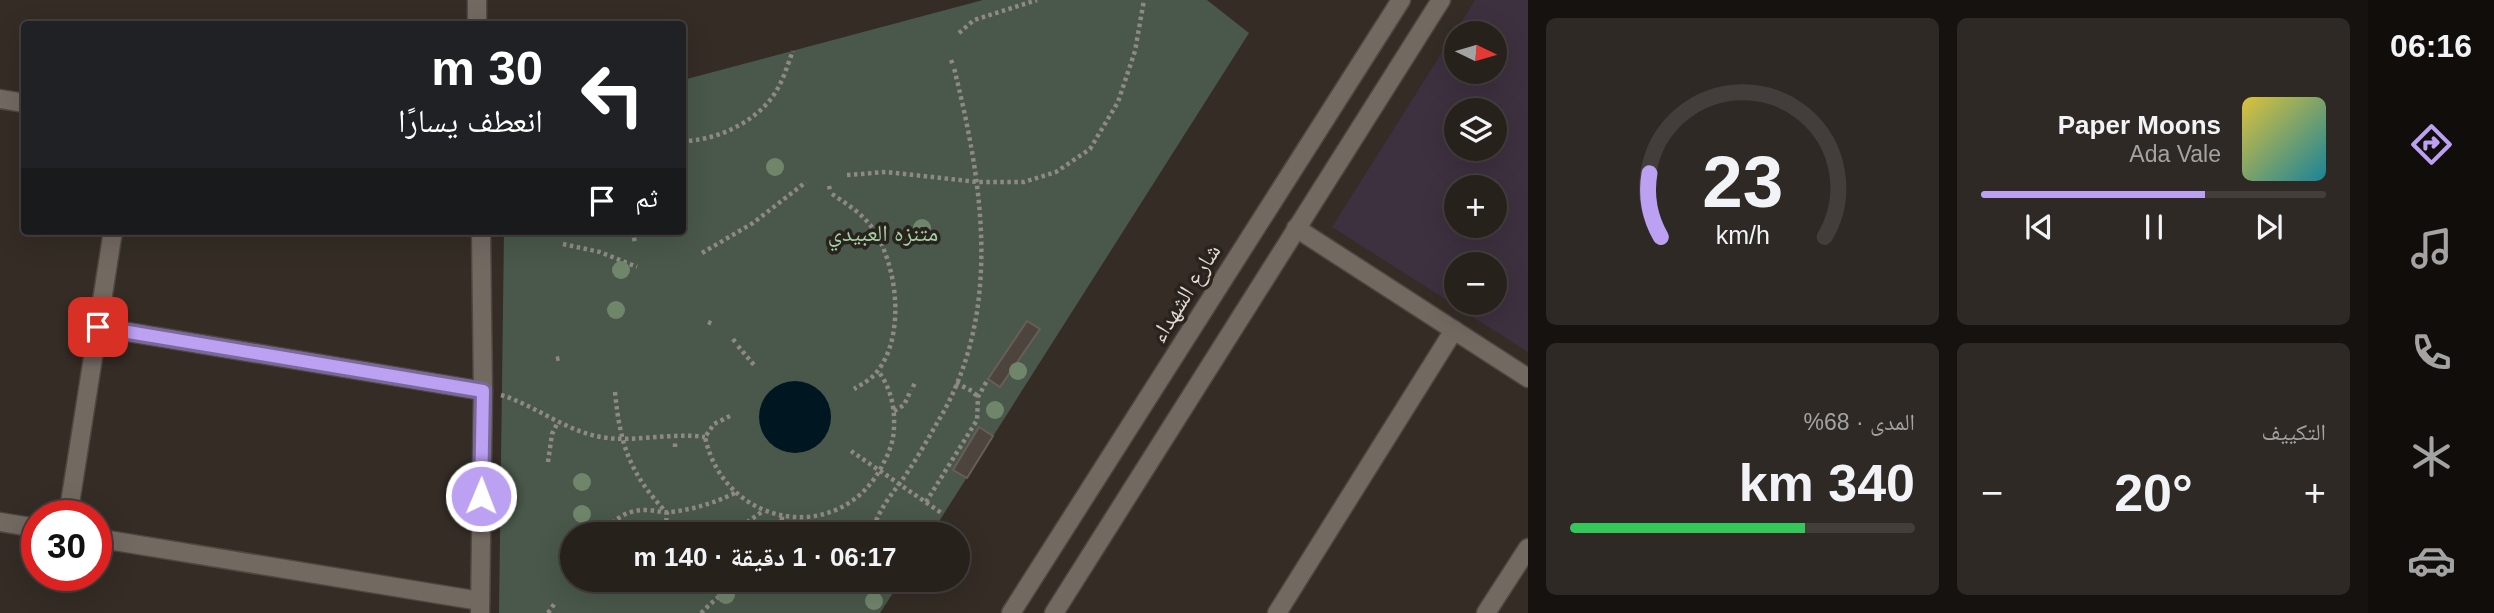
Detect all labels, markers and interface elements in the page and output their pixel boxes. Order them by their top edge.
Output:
north arrow [1444,21,1507,84]
map controls [1444,21,1507,315]
text: 06:16 [2390,28,2472,64]
text: 30 m [431,41,543,95]
icon: left [567,49,658,140]
button: layers [1444,98,1507,161]
text: انعطف يسارًا [398,103,543,139]
text: Paper Moons [2058,110,2221,140]
icon: directions [2407,120,2456,169]
text: Ada Vale [2129,141,2221,167]
text: 23 [1702,142,1783,223]
button: + [1444,175,1507,238]
icon: arrive [583,182,621,220]
text: ثم [635,183,658,213]
icon: previous [2020,208,2058,246]
icon: pause [2135,208,2173,246]
icon: next [2250,208,2288,246]
park label: متنزه العبيدي [828,220,938,252]
text: km/h [1715,221,1770,249]
icon: music [2407,224,2456,273]
street label: شارع الشهداء [1145,239,1227,348]
button: − [1444,252,1507,315]
pin [68,297,128,357]
icon: arrive [79,308,117,346]
icon: phone [2407,328,2456,377]
text: المدى · 68% [1804,409,1915,435]
text: التكييف [2261,419,2326,445]
icon: climate [2407,432,2456,481]
text: 340 km [1739,454,1915,512]
position arrow [444,459,518,533]
text: 20° [2114,464,2193,522]
text: − [1981,472,2003,514]
text: + [2304,472,2326,514]
speed limit sign: 30 [21,500,112,591]
icon: car [2407,536,2456,585]
text: 06:17 · 1 دقيقة · 140 m [634,542,896,572]

